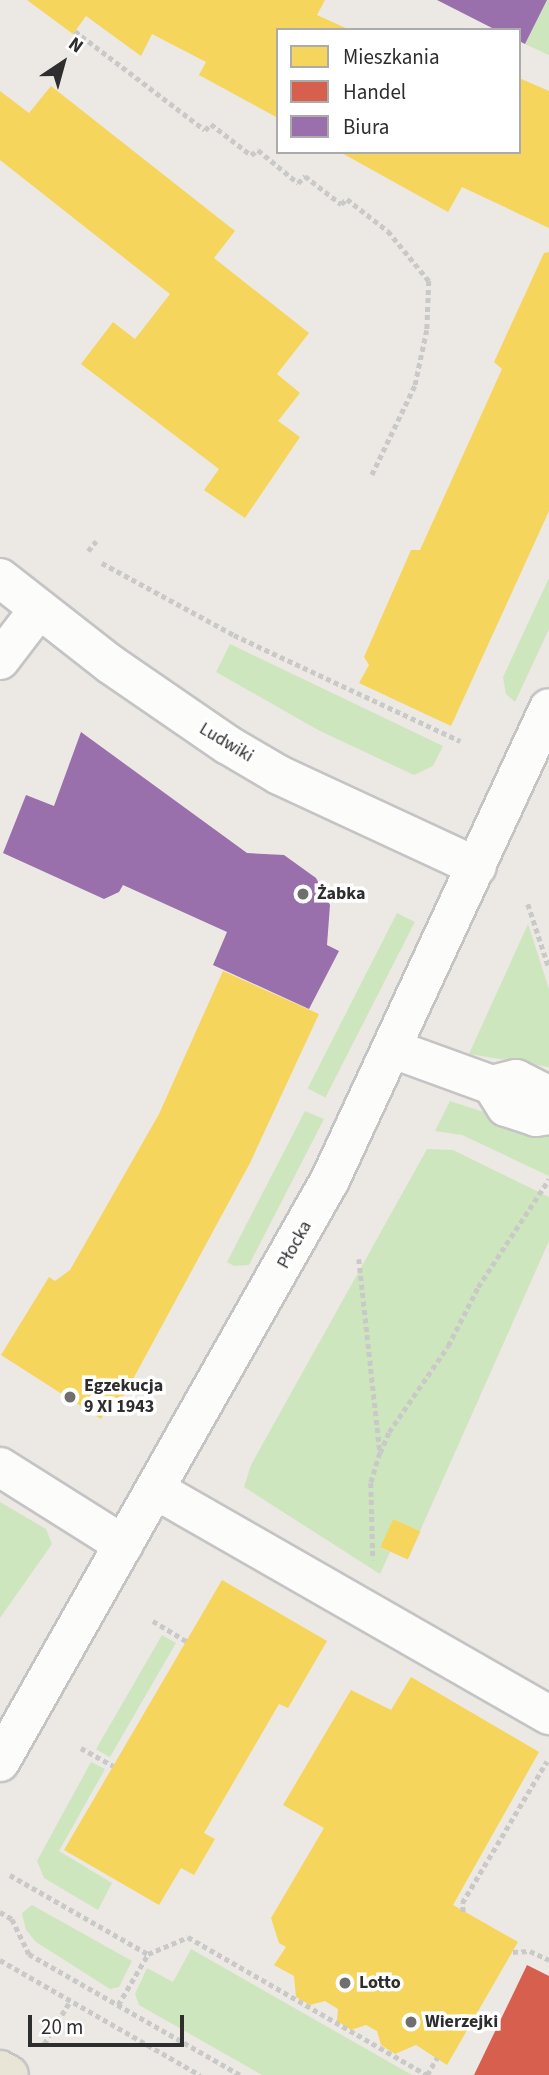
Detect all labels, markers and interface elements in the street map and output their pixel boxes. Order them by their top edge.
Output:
north arrow [28,28,98,98]
legend [276,28,521,154]
text: N [63,31,89,60]
text: Mieszkania [343,42,440,72]
text: Handel [343,77,406,107]
text: Biura [343,112,389,142]
street label: Ludwiki [195,719,257,767]
place label: Żabka [317,883,365,905]
marker: Żabka [295,886,311,902]
street label: Płocka [273,1217,317,1273]
place label: Egzekucja 9 XI 1943 [84,1376,163,1418]
marker: Egzekucja 9 XI 1943 [62,1389,78,1405]
place label: Lotto [359,1972,401,1994]
marker: Lotto [337,1975,353,1991]
scale bar [32,2002,187,2046]
place label: Wierzejki [425,2011,498,2033]
text: 20 m [41,2012,83,2042]
marker: Wierzejki [403,2014,419,2030]

